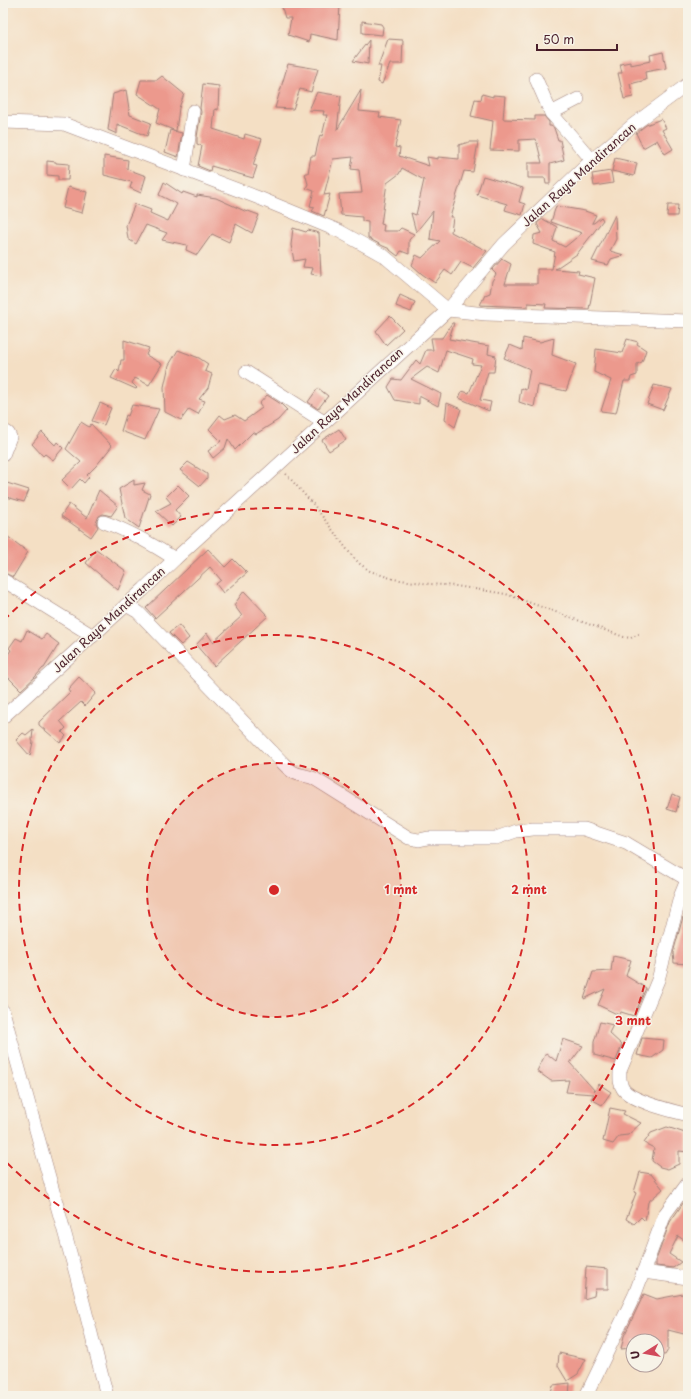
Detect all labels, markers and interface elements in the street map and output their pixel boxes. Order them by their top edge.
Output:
scale bar [537,26,617,52]
text: 50 m [543,30,574,48]
street label: Jalan Raya Mandirancan [517,118,639,231]
street label: Jalan Raya Mandirancan [286,343,407,457]
street label: Jalan Raya Mandirancan [48,562,169,676]
text: 1 mnt [384,880,418,898]
text: 2 mnt [511,880,547,898]
centre of rings [267,883,281,897]
text: 3 mnt [615,1011,651,1029]
north arrow [625,1333,665,1373]
text: U [626,1349,644,1361]

